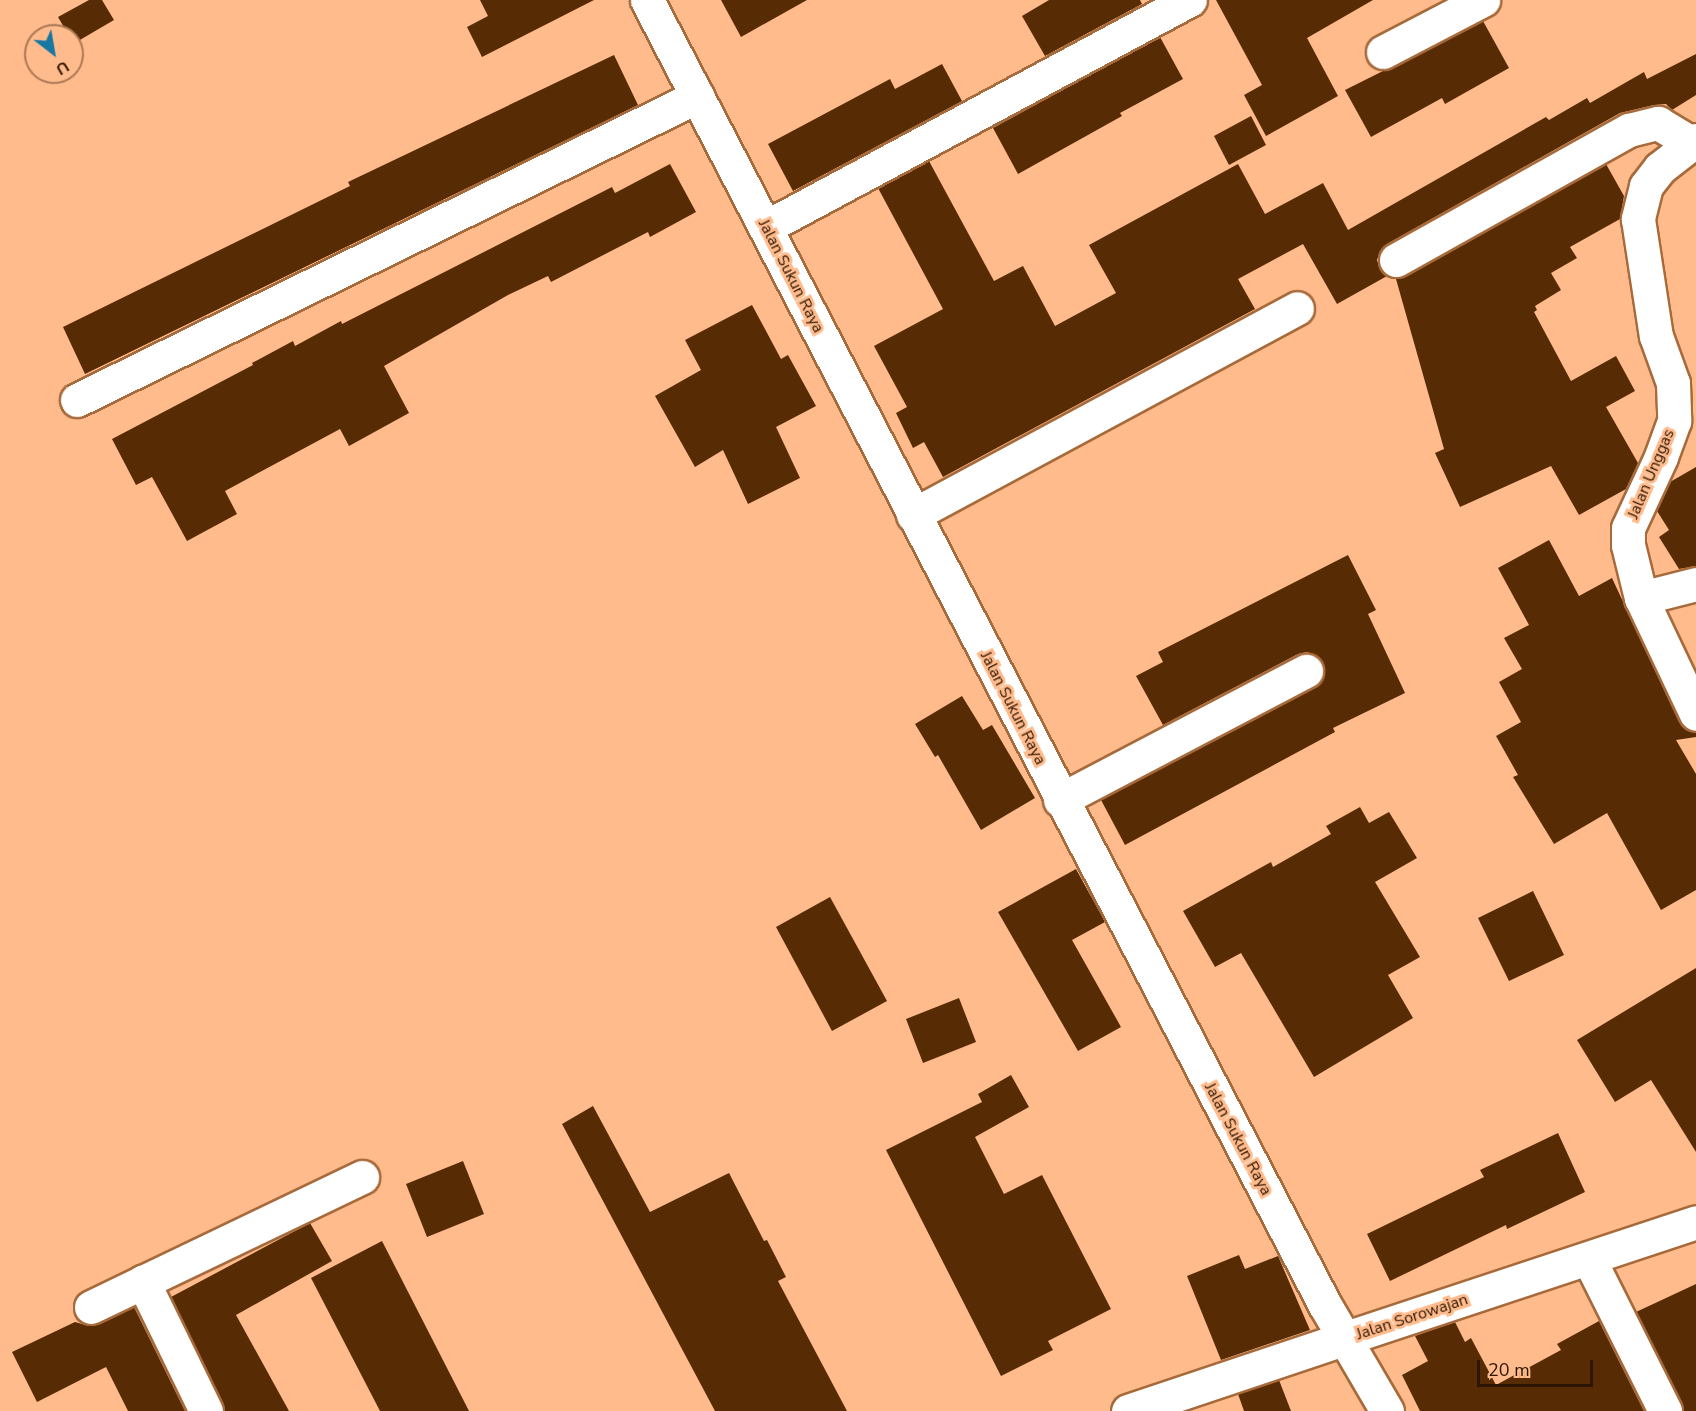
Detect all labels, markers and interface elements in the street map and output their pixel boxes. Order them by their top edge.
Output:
north arrow [24,24,84,84]
text: U [52,55,73,80]
street label: Jalan Sukun Raya [754,216,828,336]
street label: Jalan Unggas [1623,426,1679,522]
street label: Jalan Sukun Raya [976,648,1050,768]
street label: Jalan Sukun Raya [1200,1079,1276,1199]
street label: Jalan Sorowajan [1354,1290,1470,1344]
scale bar [1480,1348,1596,1386]
text: 20 m [1488,1358,1530,1382]

